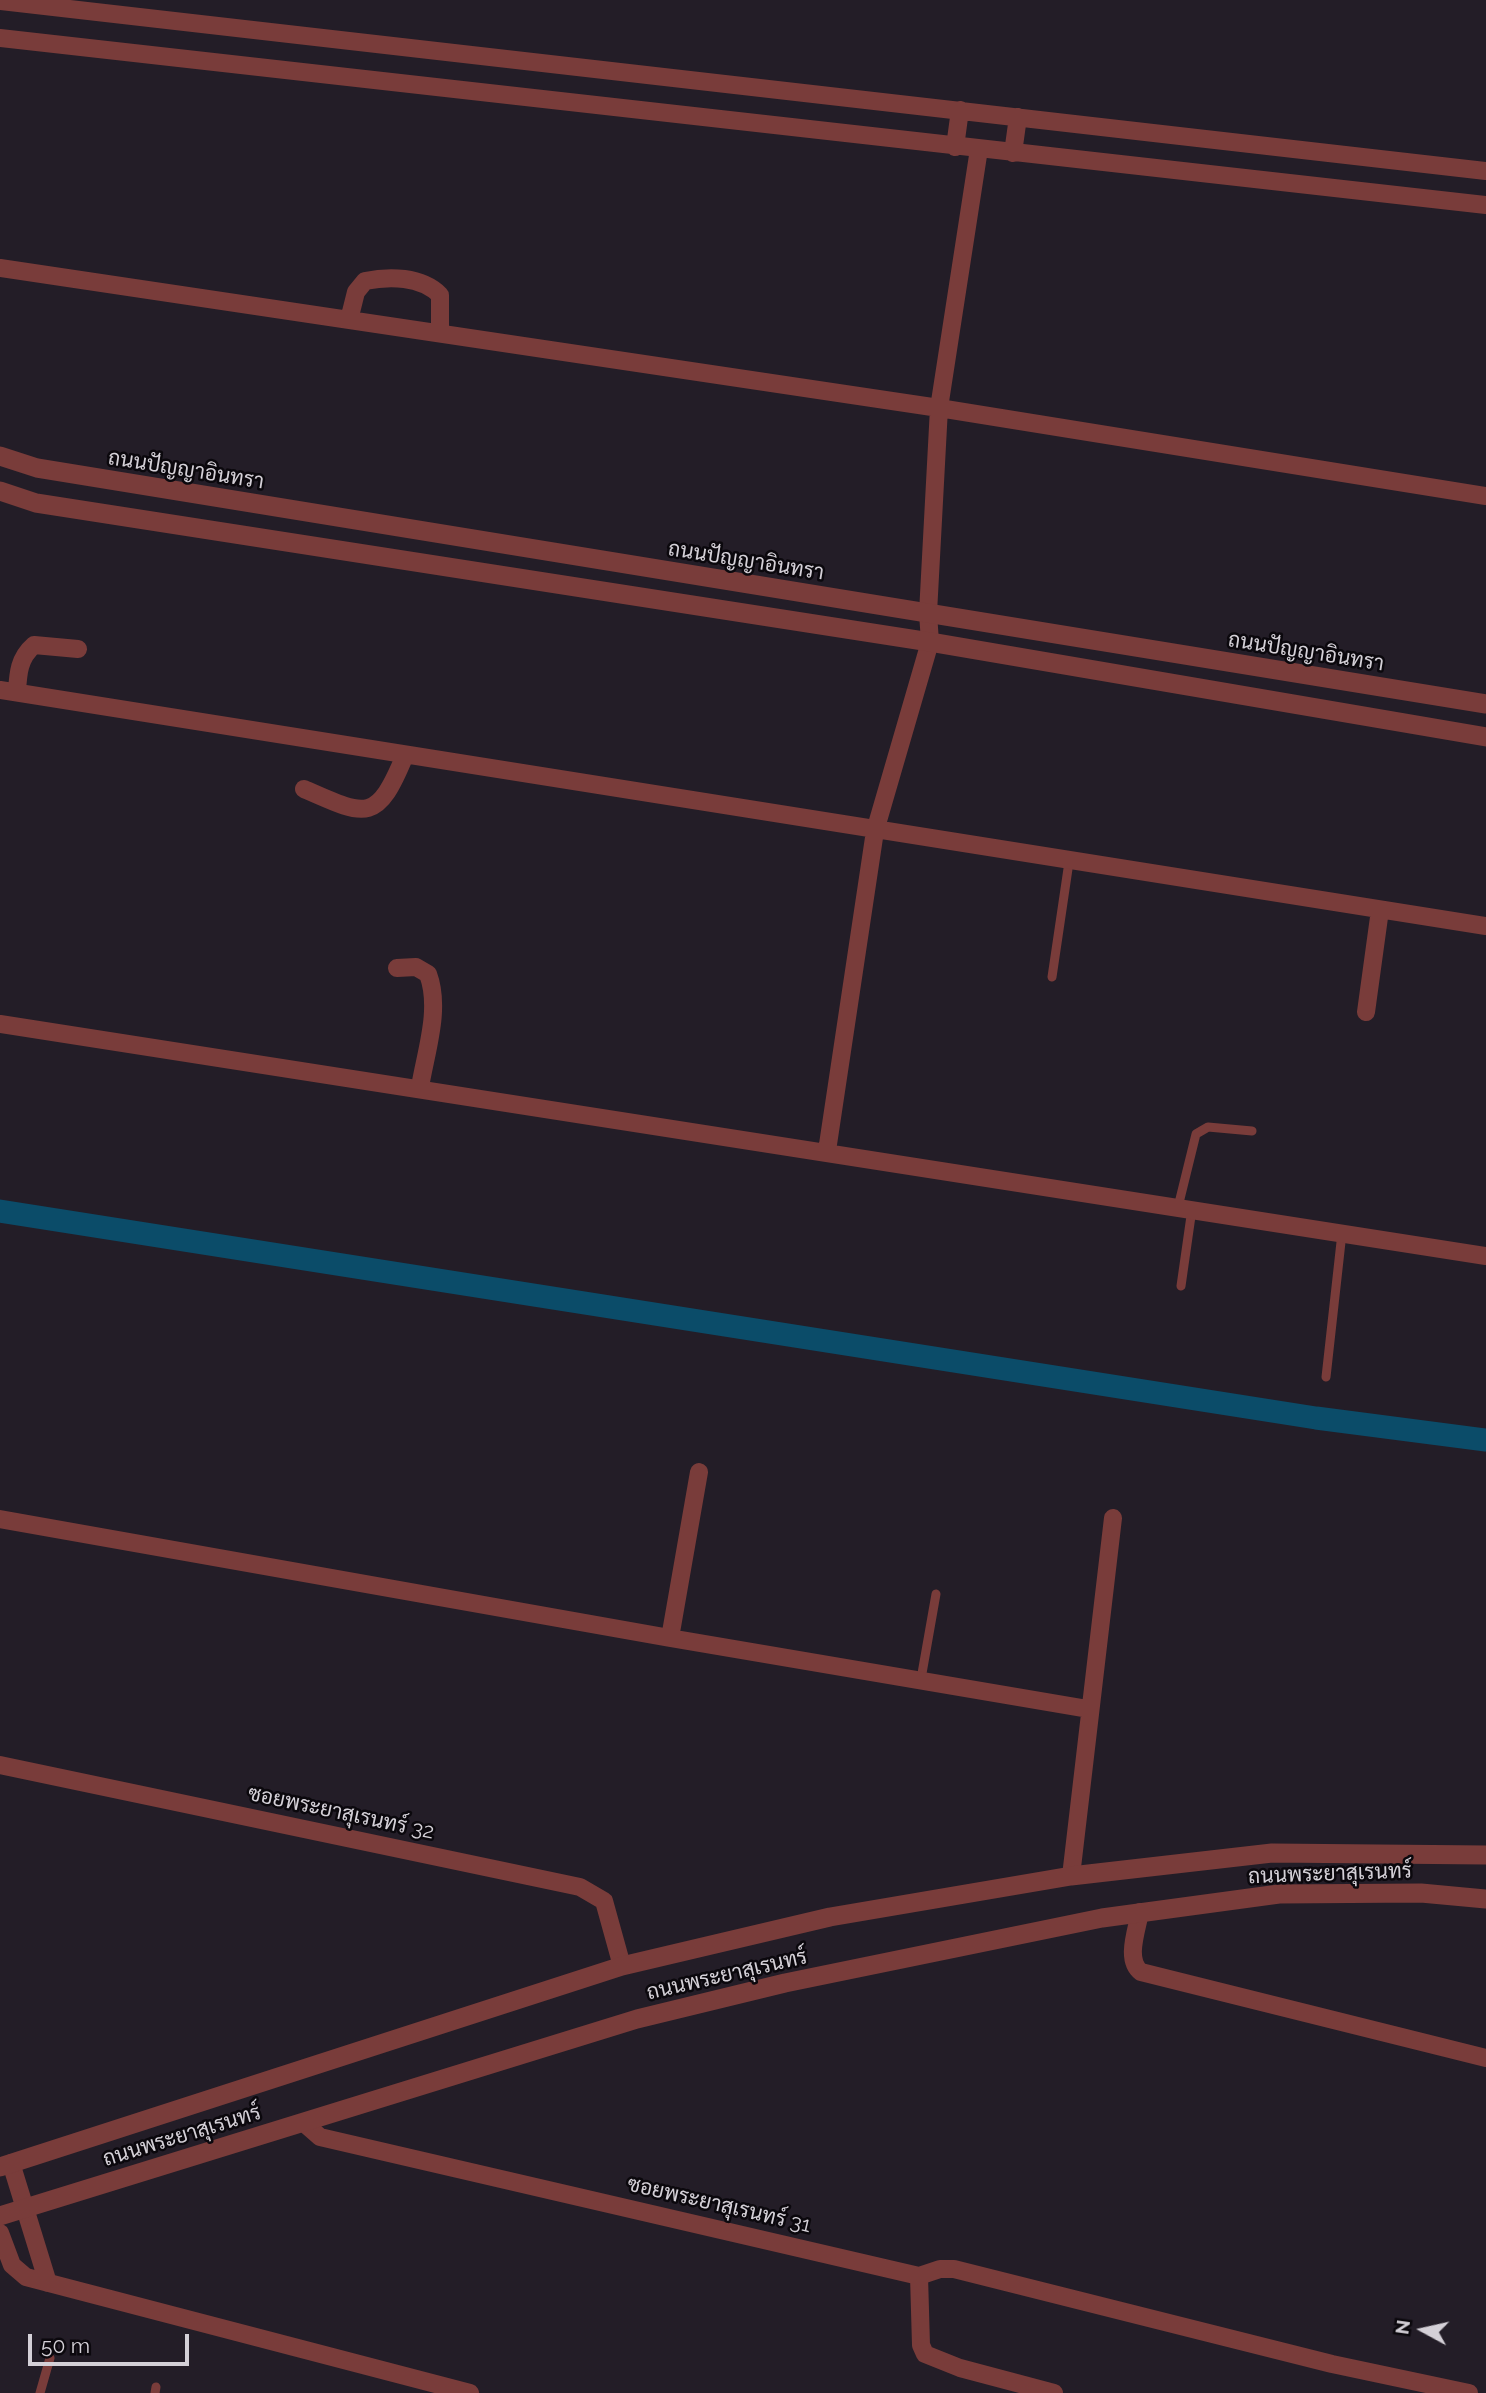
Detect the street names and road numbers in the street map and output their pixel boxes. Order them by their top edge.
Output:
street label: ถนนปัญญาอินทรา [106,445,266,495]
street label: ถนนปัญญาอินทรา [666,536,826,586]
street label: ถนนปัญญาอินทรา [1226,627,1386,677]
street label: ซอยพระยาสุเรนทร์ 32 [246,1781,436,1845]
street label: ถนนพระยาสุเรนทร์ [1248,1859,1412,1889]
street label: ถนนพระยาสุเรนทร์ [644,1944,810,2006]
street label: ถนนพระยาสุเรนทร์ [100,2100,264,2172]
street label: ซอยพระยาสุเรนทร์ 31 [625,2172,813,2238]

